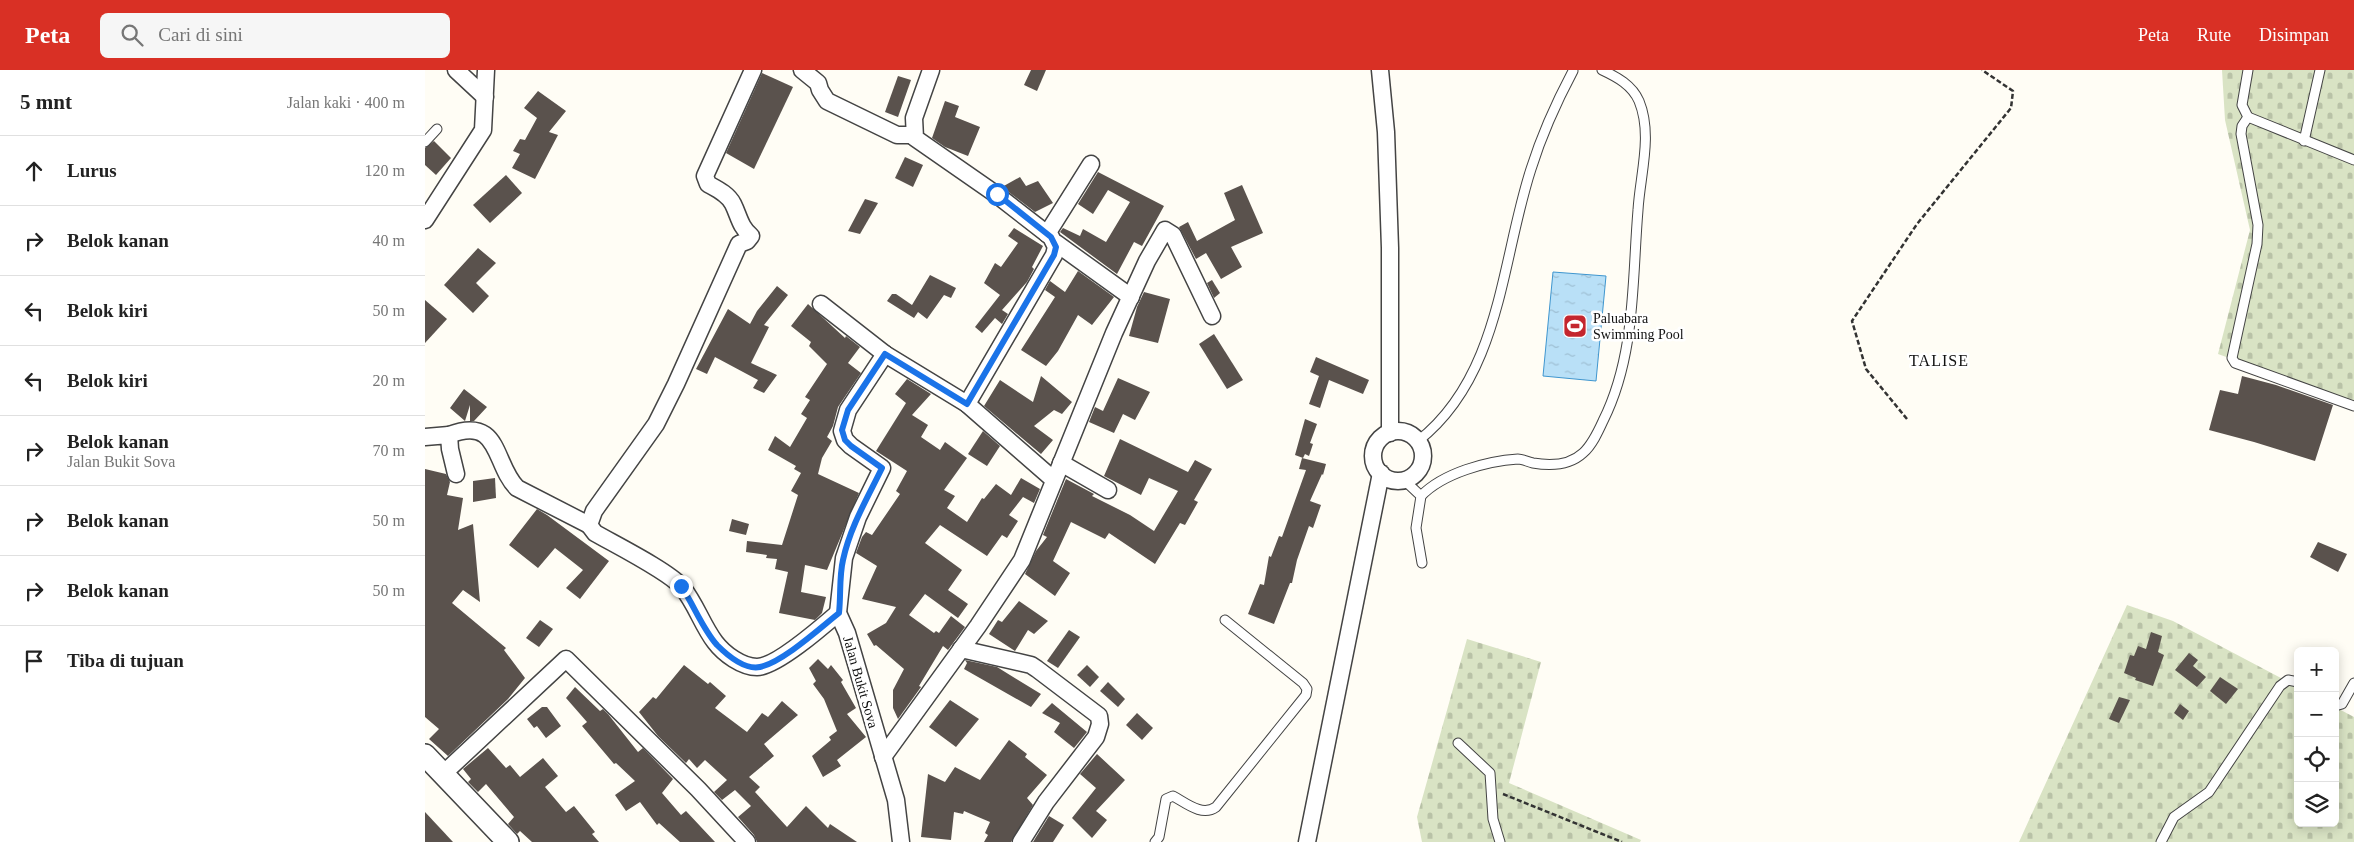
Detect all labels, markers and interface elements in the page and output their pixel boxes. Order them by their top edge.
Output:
search box [100,13,450,58]
icon: search [118,21,146,49]
text: Peta [25,22,70,48]
text: Cari di sini [158,24,243,45]
text: Peta [2138,25,2169,45]
text: Rute [2197,25,2231,45]
text: Disimpan [2259,25,2329,45]
text: 5 mnt [20,90,72,114]
text: Jalan kaki · 400 m [287,94,405,111]
icon: ahead [20,157,48,185]
text: Lurus [67,160,117,181]
text: 120 m [365,162,405,179]
route start [986,183,1009,206]
icon: right [20,227,48,255]
text: Belok kanan [67,230,169,251]
text: 40 m [373,232,405,249]
icon: left [20,297,48,325]
text: Belok kiri [67,300,148,321]
text: 50 m [373,302,405,319]
place label: Paluabara Swimming Pool [1593,311,1684,342]
sports icon: Paluabara Swimming Pool [1562,313,1588,339]
district label: TALISE [1909,352,1969,369]
icon: left [20,367,48,395]
text: Belok kiri [67,370,148,391]
text: 20 m [373,372,405,389]
text: Belok kanan [67,431,169,452]
icon: right [20,437,48,465]
text: 70 m [373,442,405,459]
text: Jalan Bukit Sova [67,453,175,470]
icon: right [20,507,48,535]
text: Belok kanan [67,510,169,531]
text: 50 m [373,512,405,529]
route end [670,575,693,598]
icon: right [20,577,48,605]
text: Belok kanan [67,580,169,601]
text: 50 m [373,582,405,599]
street label: Jalan Bukit Sova [840,634,881,731]
icon: arrive [20,647,48,675]
map controls [2294,647,2339,827]
button: + [2294,647,2339,692]
text: Tiba di tujuan [67,650,184,671]
button: − [2294,692,2339,737]
button: locate [2294,737,2339,782]
button: layers [2294,782,2339,827]

